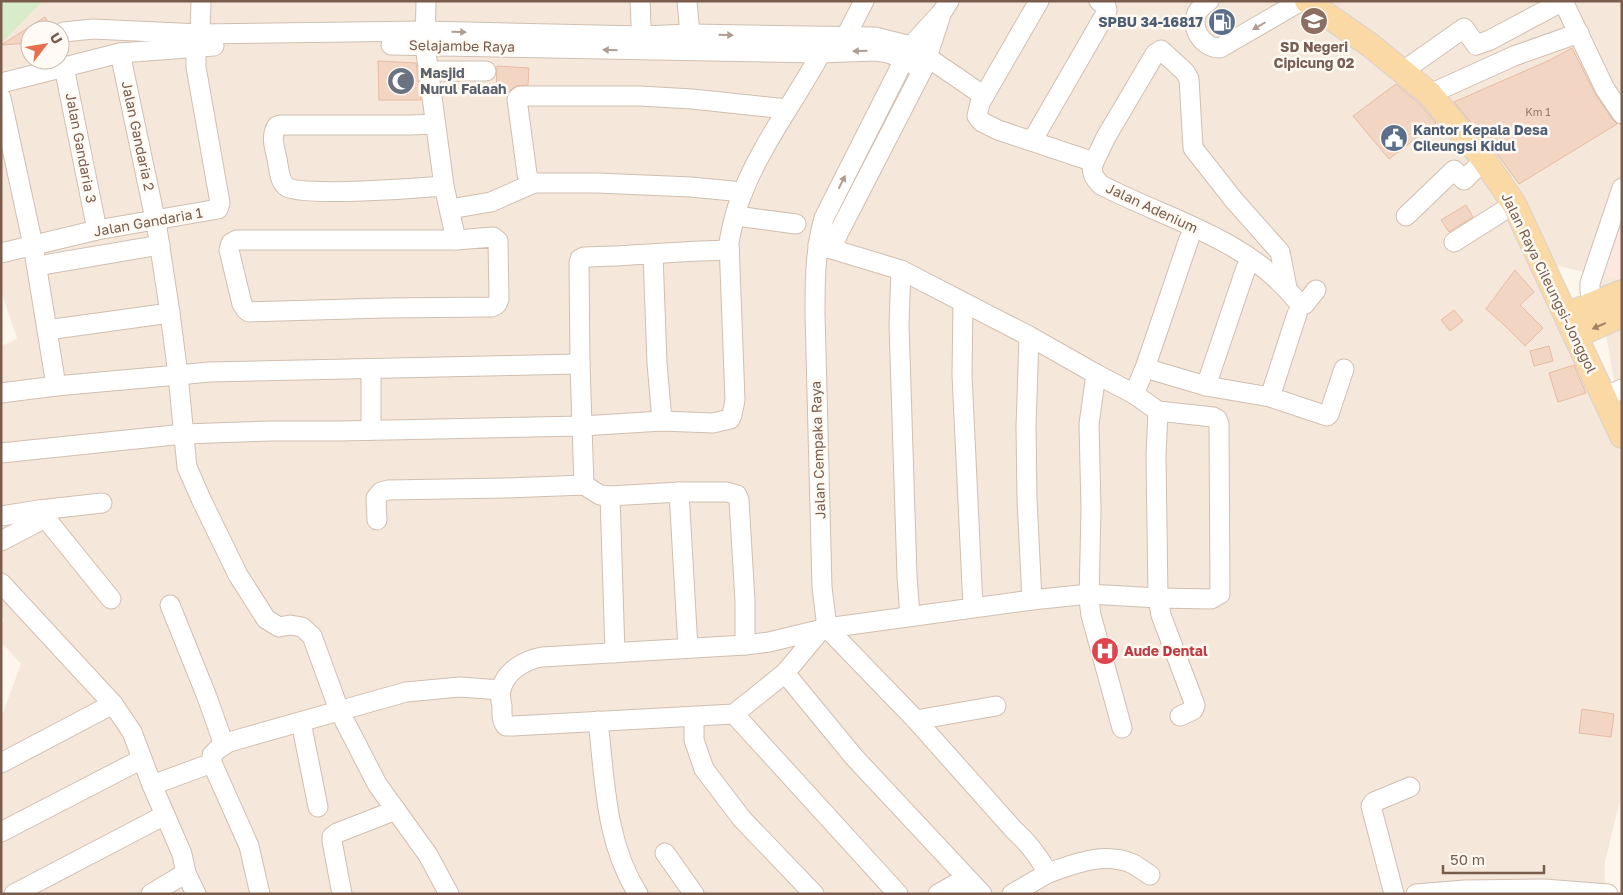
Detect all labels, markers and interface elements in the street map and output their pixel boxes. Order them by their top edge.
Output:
school or university icon: SD Negeri Cipicung 02 [1299,6,1329,36]
fuel station icon: SPBU 34-16817 [1207,7,1237,37]
place label: SPBU 34-16817 [1098,13,1203,30]
north arrow [20,20,70,70]
one-way arrow [1251,22,1266,30]
one-way arrow [451,28,467,36]
text: U [47,29,66,47]
one-way arrow [718,31,734,39]
street label: Selajambe Raya [409,36,515,55]
place label: SD Negeri Cipicung 02 [1274,38,1355,71]
one-way arrow [602,45,618,53]
one-way arrow [852,48,868,56]
place label: Masjid Nurul Falaah [420,64,507,97]
mosque icon: Masjid Nurul Falaah [386,66,416,96]
street label: Jalan Gandaria 2 [119,79,158,192]
street label: Jalan Gandaria 3 [62,91,101,204]
house number: Km 1 [1525,105,1551,118]
place label: Kantor Kepala Desa Cileungsi Kidul [1413,121,1548,154]
public building icon: Kantor Kepala Desa Cileungsi Kidul [1379,123,1409,153]
one-way arrow [838,175,846,189]
street label: Jalan Adenium [1104,179,1201,236]
street label: Jalan Raya Cileungsi-Jonggol [1498,190,1601,376]
street label: Jalan Gandaria 1 [92,204,204,239]
one-way arrow [1592,322,1606,330]
street label: Jalan Cempaka Raya [807,381,828,519]
hospital icon: Aude Dental [1090,636,1120,666]
place label: Aude Dental [1124,642,1208,659]
scale bar [1443,842,1544,874]
text: 50 m [1450,850,1485,868]

